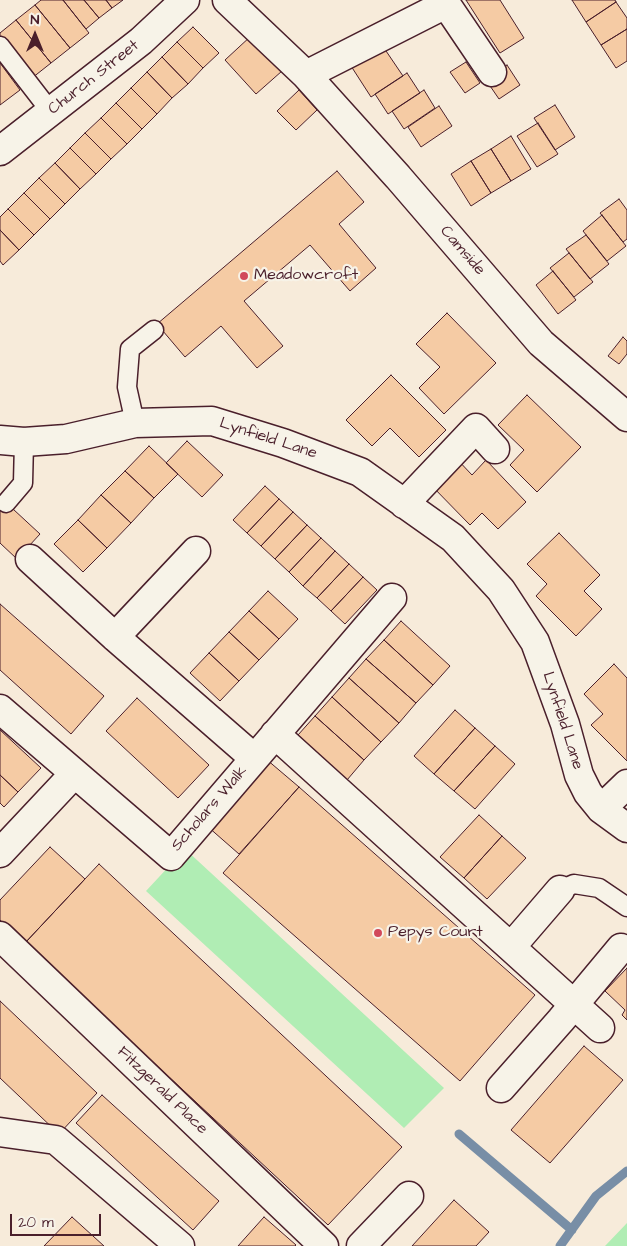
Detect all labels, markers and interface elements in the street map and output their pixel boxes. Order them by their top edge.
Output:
north arrow [10,10,60,60]
text: N [31,10,39,30]
street label: Church Street [45,37,143,119]
street label: Camside [435,222,489,280]
place label: Meadowcroft [254,266,358,286]
marker: Meadowcroft [238,270,250,282]
street label: Lynfield Lane [217,414,319,464]
street label: Lynfield Lane [537,670,587,772]
street label: Scholars Walk [168,762,252,856]
place label: Pepys Court [388,923,483,943]
marker: Pepys Court [372,927,384,939]
street label: Fitzgerald Place [113,1043,211,1139]
scale bar [12,1204,104,1236]
text: 20 m [18,1212,54,1233]

